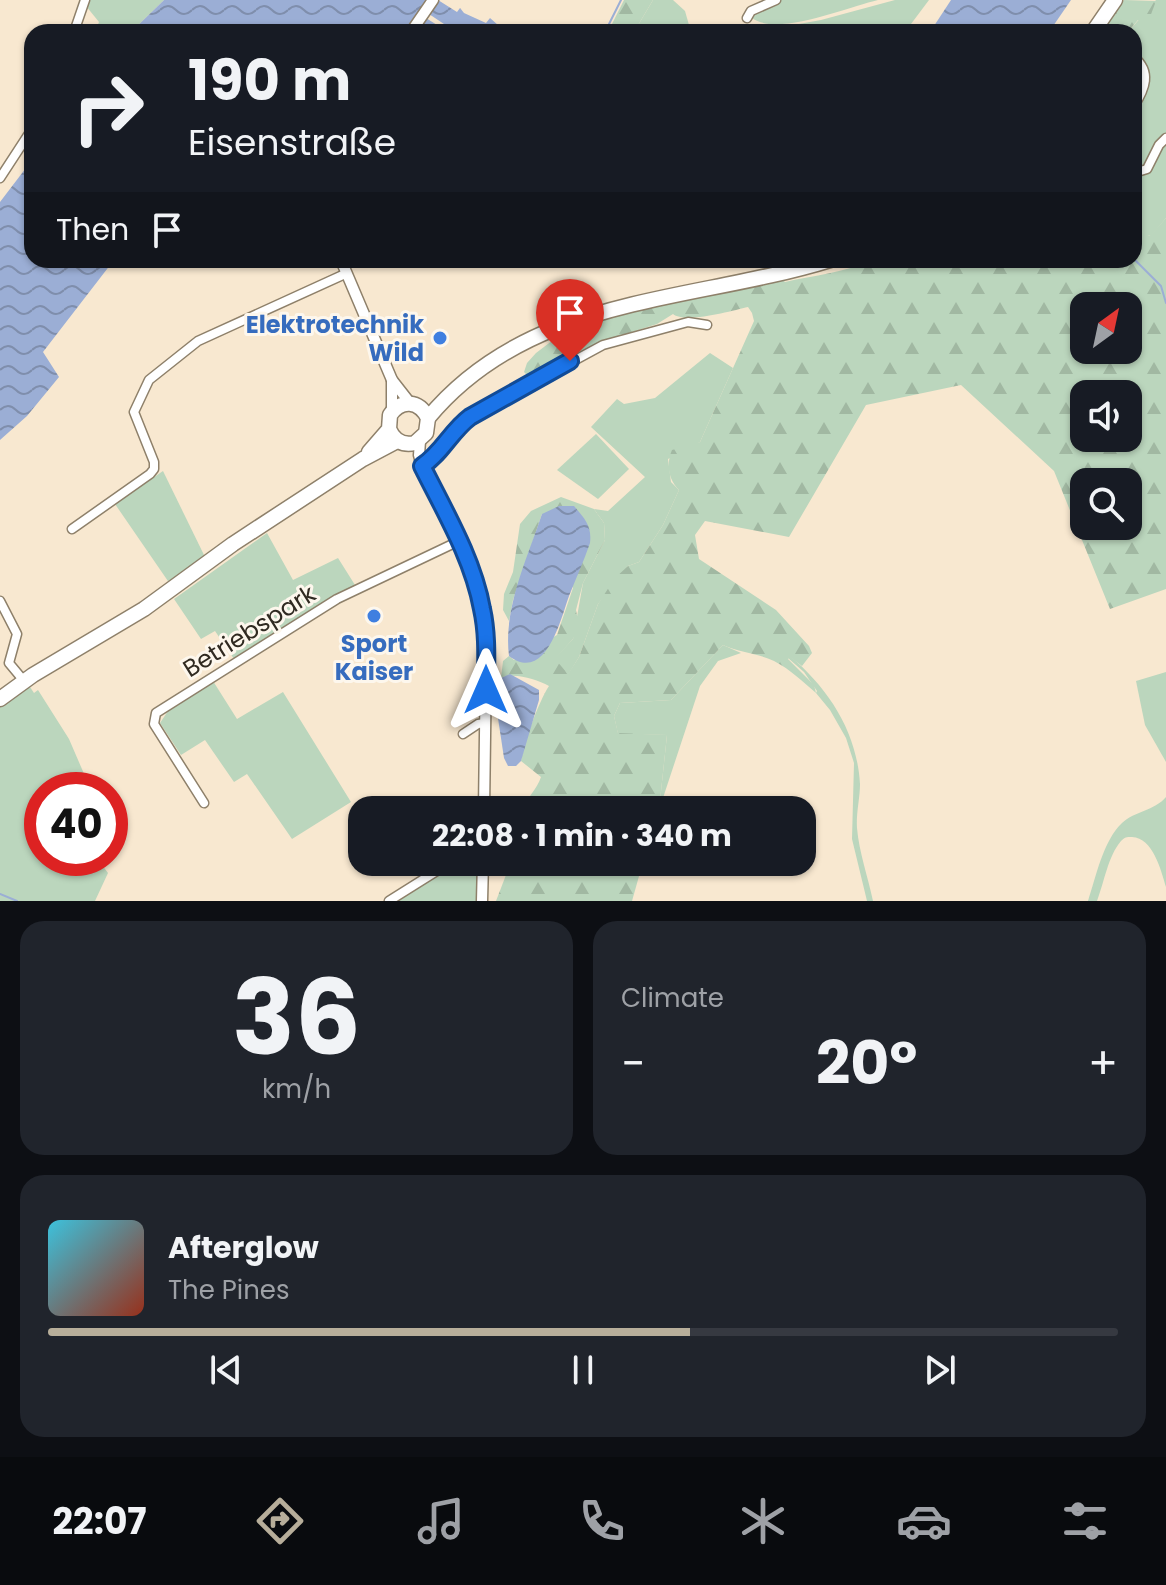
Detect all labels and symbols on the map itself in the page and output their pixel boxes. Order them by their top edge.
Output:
pin [536,279,604,361]
north arrow [1070,292,1142,364]
place label: Elektrotechnik Wild [246,308,424,369]
marker: Elektrotechnik Wild [431,329,449,347]
street label: Betriebspark [176,577,322,685]
marker: Sport Kaiser [365,607,383,625]
place label: Sport Kaiser [335,627,413,688]
position arrow [444,648,528,732]
speed limit sign: 40 [24,772,128,876]

